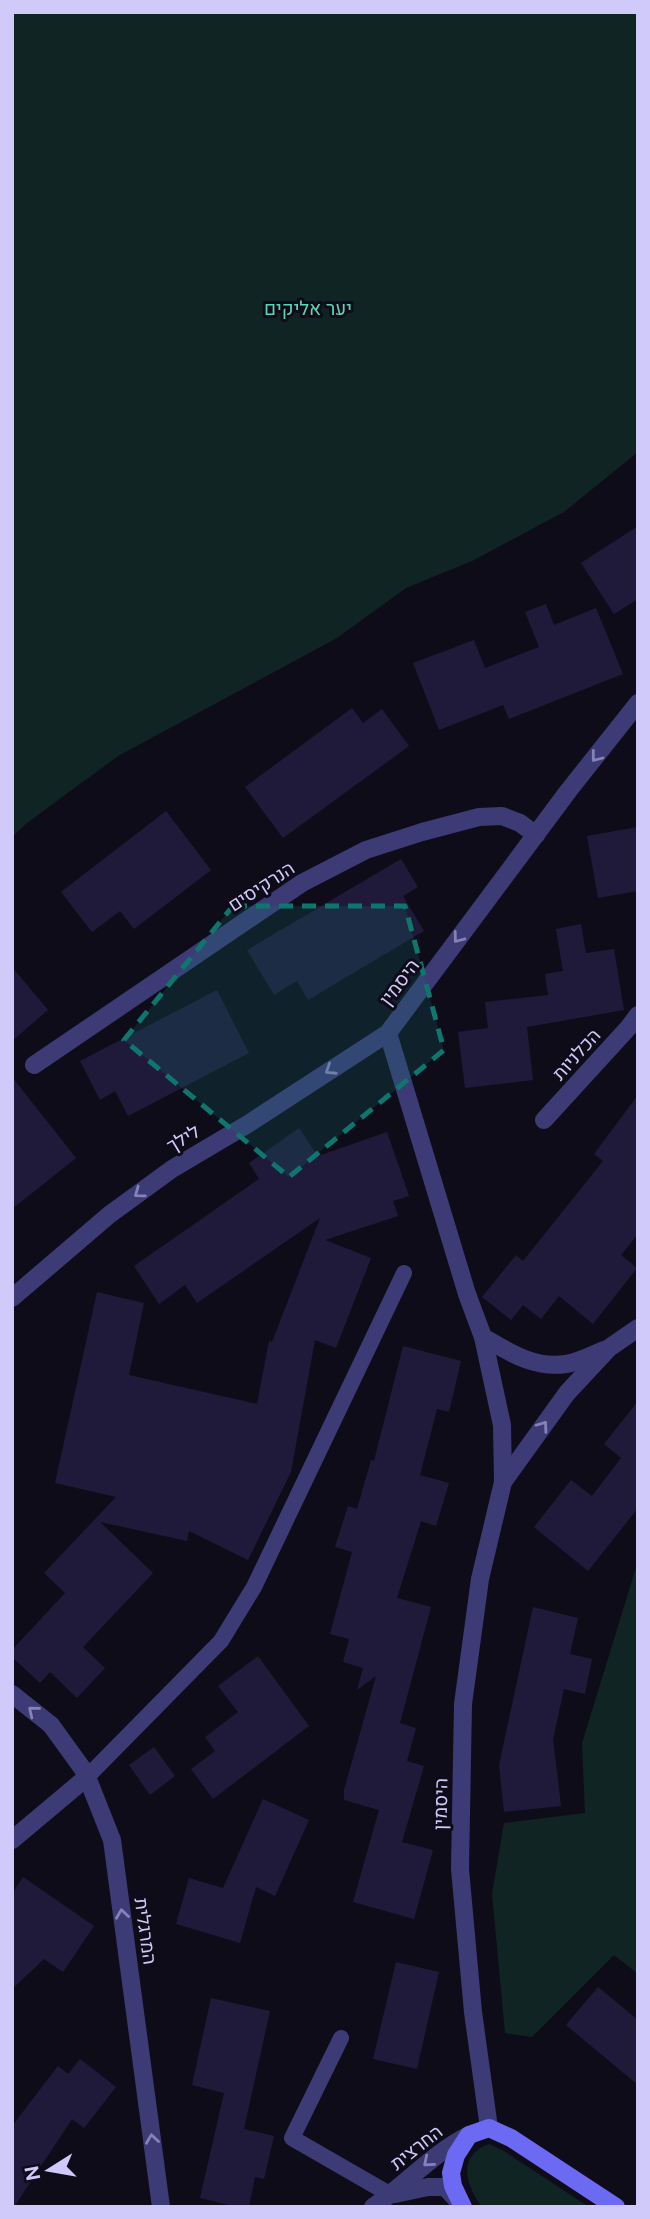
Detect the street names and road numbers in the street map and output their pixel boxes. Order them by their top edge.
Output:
street label: הנרקיסים [224,856,298,916]
street label: היסמין [374,955,424,1009]
street label: הכלניות [547,1024,605,1084]
street label: לילך [162,1120,204,1156]
street label: היסמין [429,1778,451,1830]
street label: המרגלית [130,1896,162,1966]
street label: החרצית [386,2120,446,2174]

